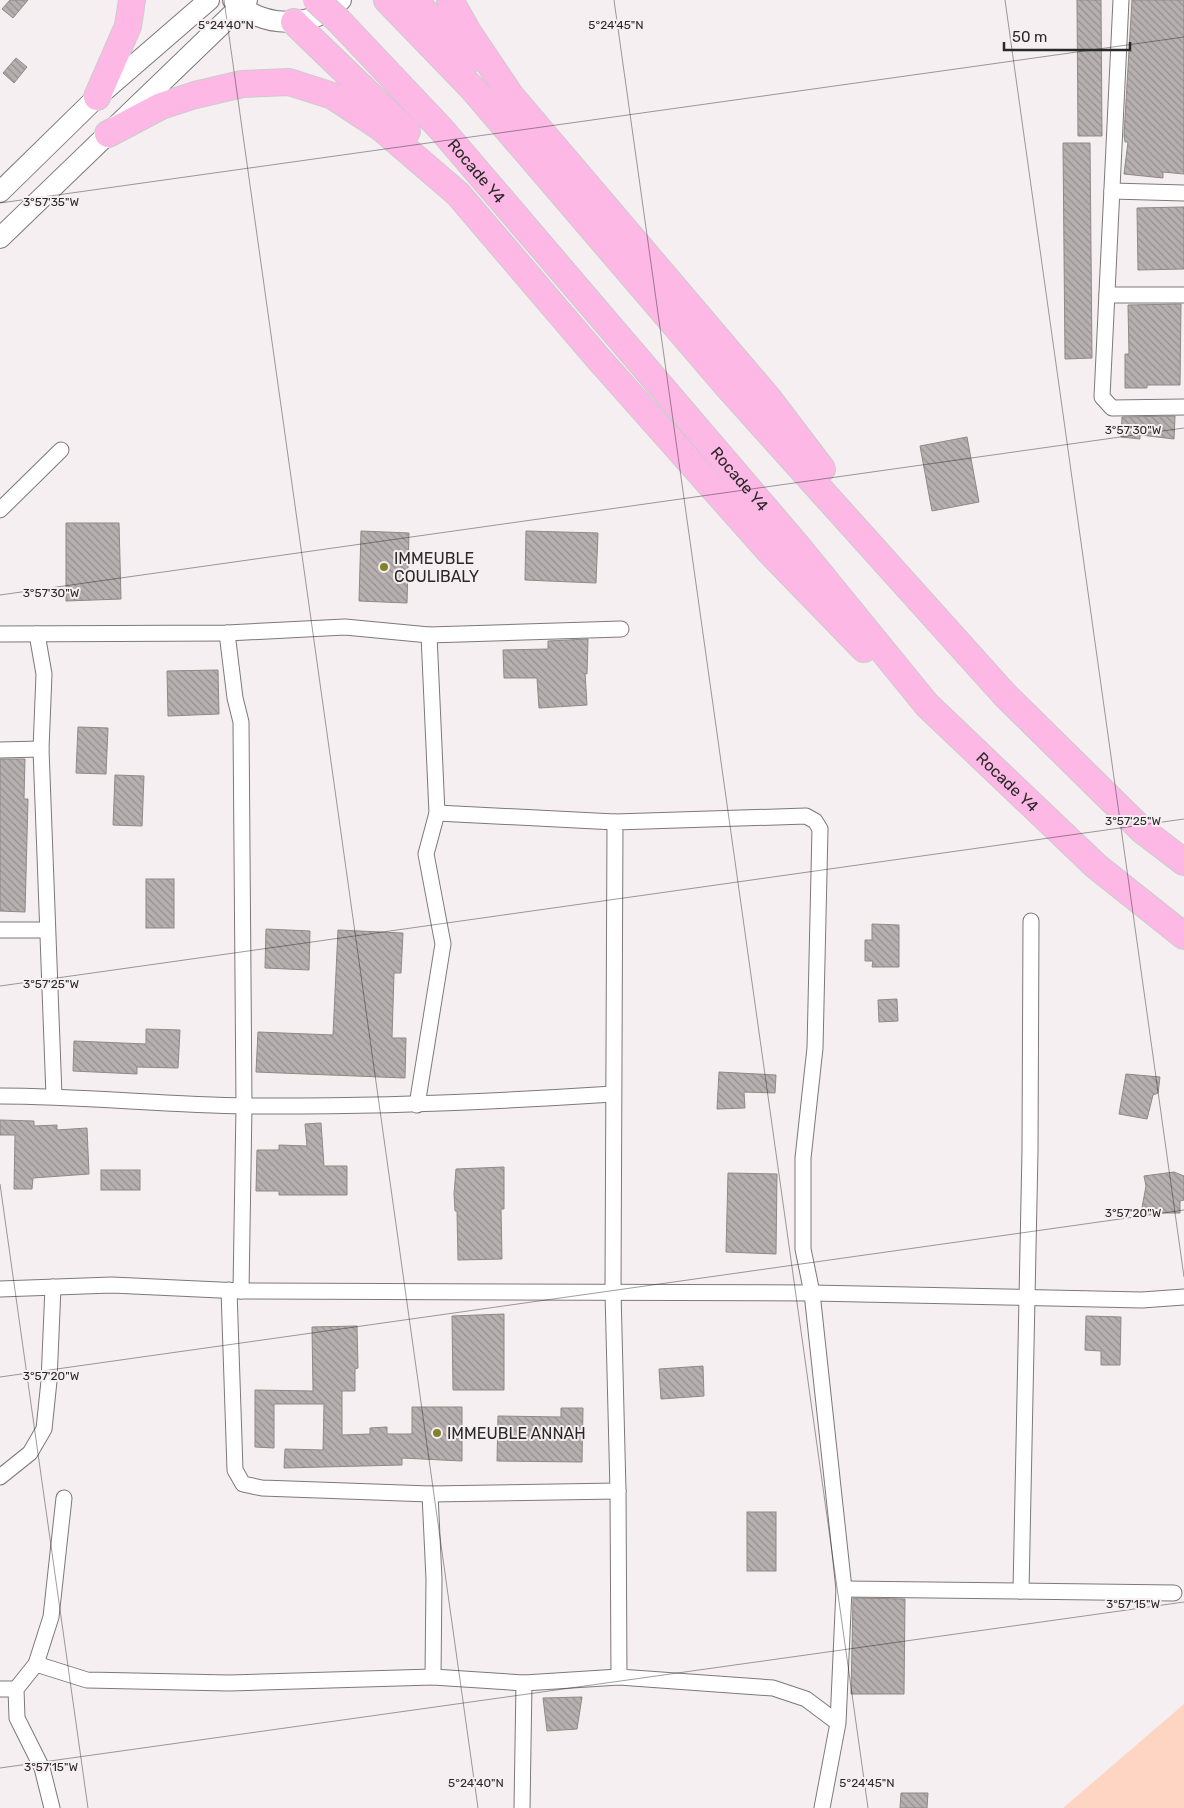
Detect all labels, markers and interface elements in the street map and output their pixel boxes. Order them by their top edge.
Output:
text: 5°24'40"N [198,18,254,32]
text: 5°24'45"N [588,18,644,32]
scale bar [1004,20,1130,52]
text: 50 m [1012,28,1047,46]
street label: Rocade Y4 [444,135,509,207]
text: 3°57'35"W [23,195,79,209]
text: 3°57'30"W [1105,423,1162,437]
street label: Rocade Y4 [707,443,772,515]
place label: IMMEUBLE COULIBALY [394,549,479,586]
marker: IMMEUBLE COULIBALY [378,561,390,573]
text: 3°57'30"W [23,586,80,600]
street label: Rocade Y4 [972,748,1042,816]
text: 3°57'25"W [1105,814,1161,828]
text: 3°57'25"W [23,977,79,991]
text: 3°57'20"W [1105,1206,1162,1220]
text: 3°57'20"W [23,1369,80,1383]
place label: IMMEUBLE ANNAH [447,1424,586,1443]
marker: IMMEUBLE ANNAH [431,1427,443,1439]
text: 3°57'15"W [1106,1597,1160,1611]
text: 3°57'15"W [24,1760,78,1774]
text: 5°24'40"N [448,1776,504,1790]
text: 5°24'45"N [839,1776,895,1790]

